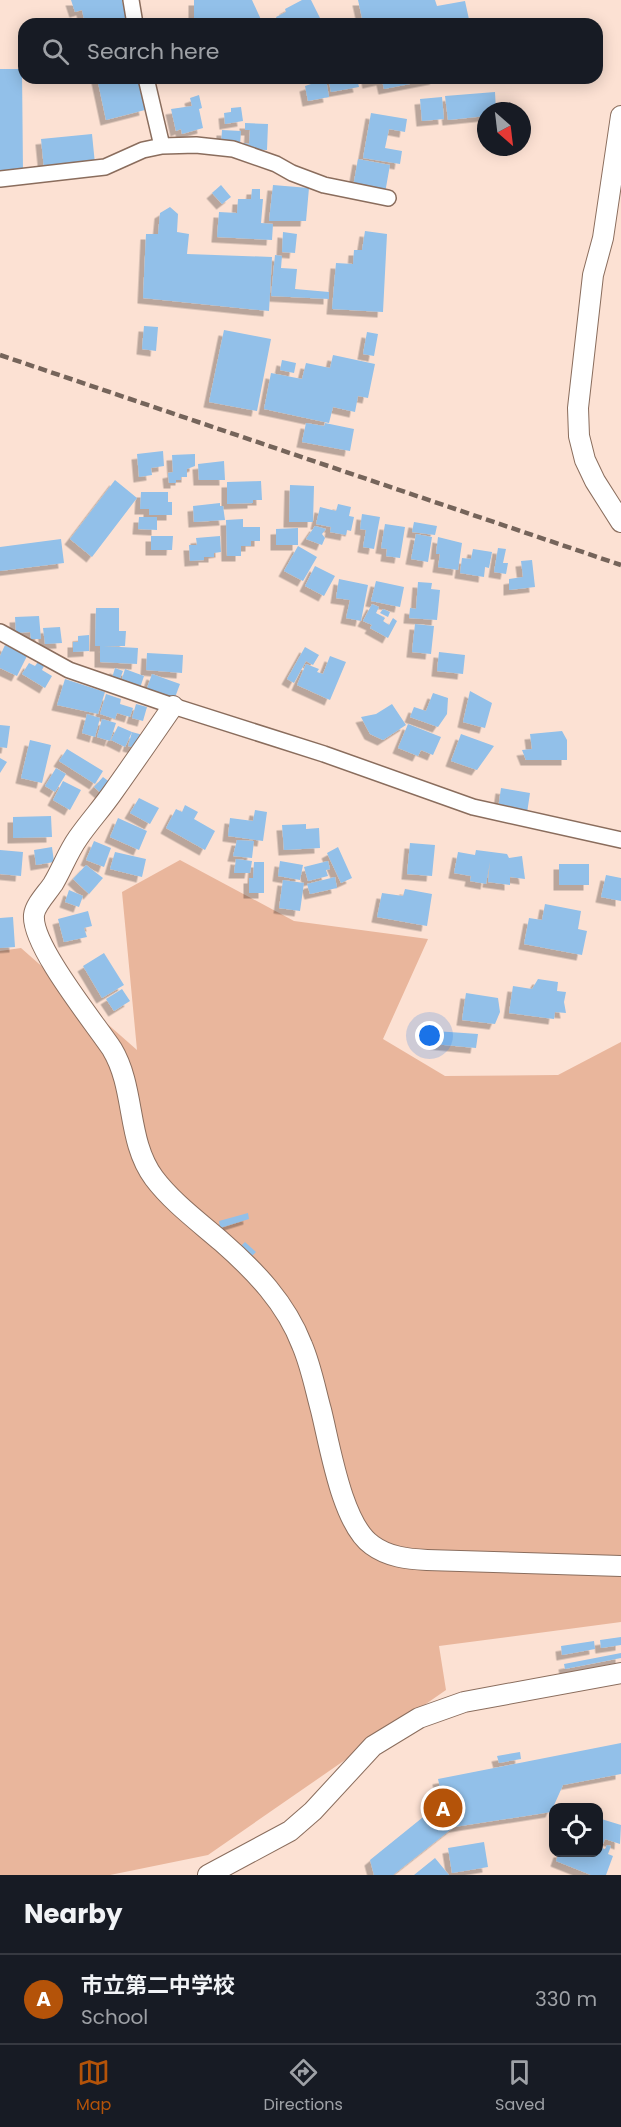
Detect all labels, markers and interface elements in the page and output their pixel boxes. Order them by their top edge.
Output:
search box [18,18,603,84]
icon: search [39,35,72,68]
text: Search here [87,36,220,67]
north arrow [477,102,531,156]
your location [415,1021,444,1050]
pin: A [424,1786,462,1830]
map controls [549,1803,603,1857]
button: locate [549,1803,603,1857]
text: Nearby [24,1896,122,1932]
text: 市立第二中学校 [81,1970,235,2001]
text: A [36,1985,51,2013]
text: 330 m [535,1985,597,2013]
text: School [81,2003,148,2031]
tab: Map [76,2056,111,2117]
tab: Directions [264,2056,343,2117]
tab: Saved [495,2056,545,2117]

